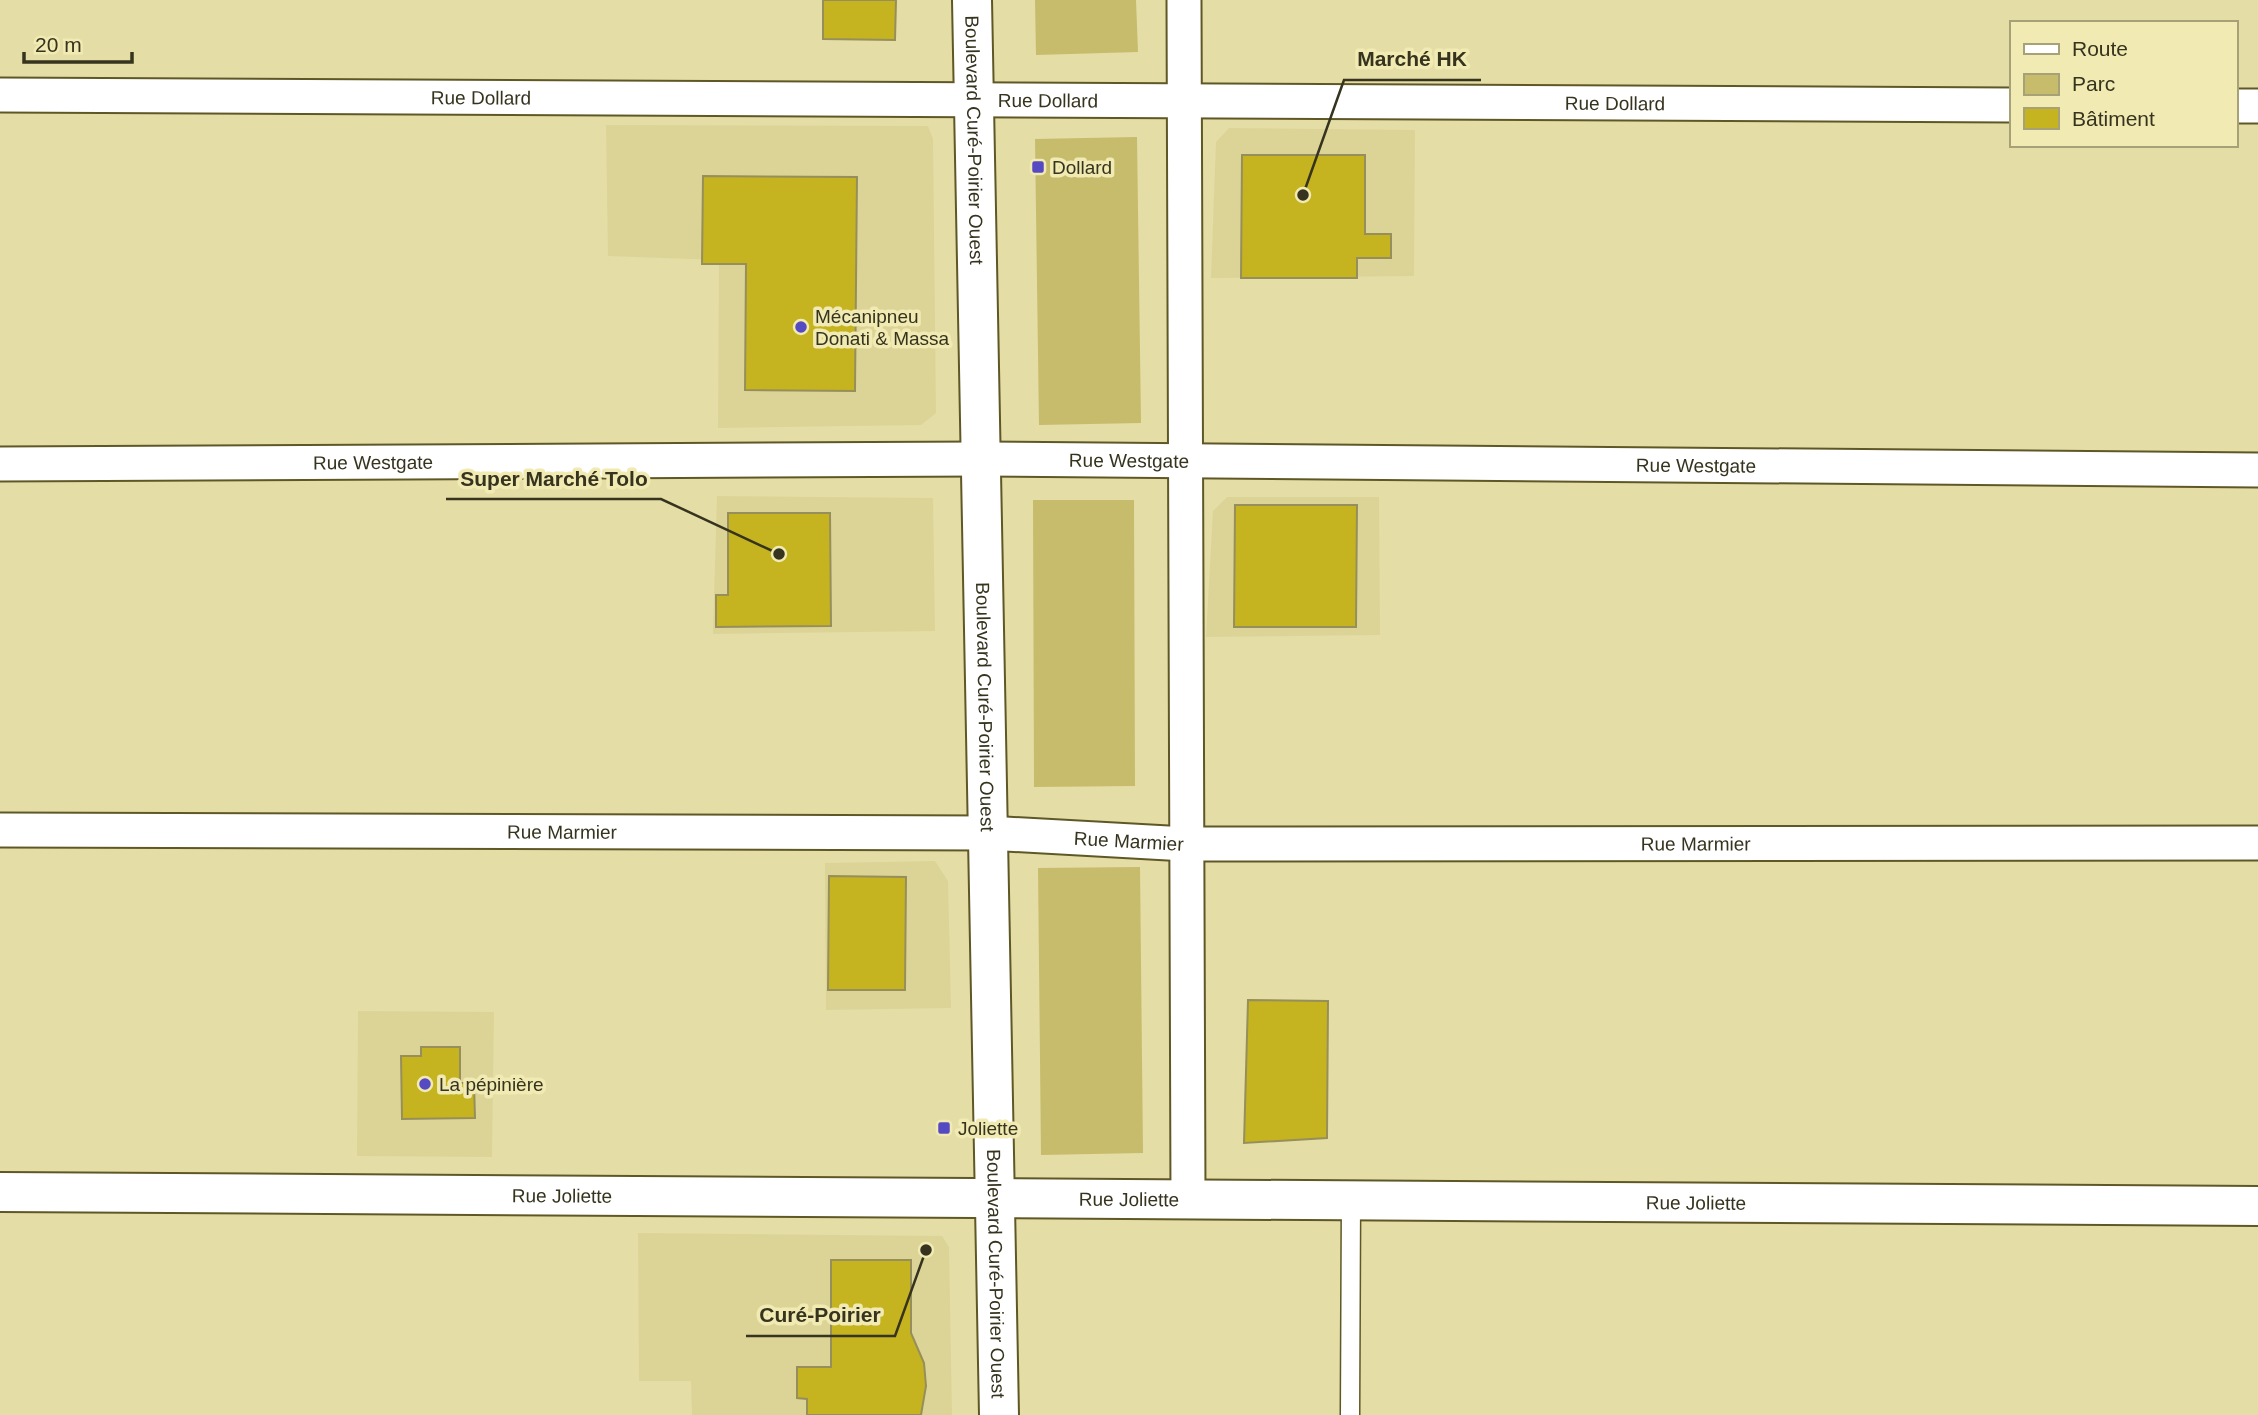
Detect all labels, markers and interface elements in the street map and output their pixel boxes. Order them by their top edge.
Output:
street label: Boulevard Curé-Poirier Ouest [961,15,987,266]
scale bar [24,21,133,65]
legend [2010,21,2237,147]
text: 20 m [35,33,82,56]
text: Route [2072,37,2128,60]
callout: Marché HK [1344,38,1481,80]
text: Marché HK [1357,47,1467,70]
text: Parc [2072,72,2115,95]
street label: Rue Dollard [431,87,531,109]
street label: Rue Dollard [998,90,1098,111]
street label: Rue Dollard [1565,93,1665,114]
text: Bâtiment [2072,107,2155,130]
place label: Dollard [1052,157,1112,178]
marker: Dollard [1030,159,1046,175]
place label: Mécanipneu Donati & Massa [815,306,950,349]
marker: Mécanipneu Donati & Massa [793,319,809,335]
street label: Rue Westgate [1069,450,1189,472]
street label: Rue Westgate [313,452,433,473]
street label: Rue Westgate [1636,455,1756,477]
callout: Super Marché Tolo [446,457,661,499]
text: Super Marché Tolo [460,467,648,490]
street label: Boulevard Curé-Poirier Ouest [972,582,998,832]
street label: Rue Marmier [507,822,618,843]
street label: Rue Marmier [1073,828,1185,855]
street label: Rue Marmier [1641,833,1751,855]
place label: La pépinière [439,1074,544,1095]
marker: La pépinière [417,1076,433,1092]
place label: Joliette [958,1118,1018,1139]
marker: Joliette [936,1120,952,1136]
street label: Boulevard Curé-Poirier Ouest [983,1149,1009,1399]
street label: Rue Joliette [512,1185,612,1207]
street label: Rue Joliette [1079,1189,1179,1210]
street label: Rue Joliette [1646,1192,1746,1214]
callout: Curé-Poirier [746,1294,895,1336]
text: Curé-Poirier [759,1303,881,1326]

